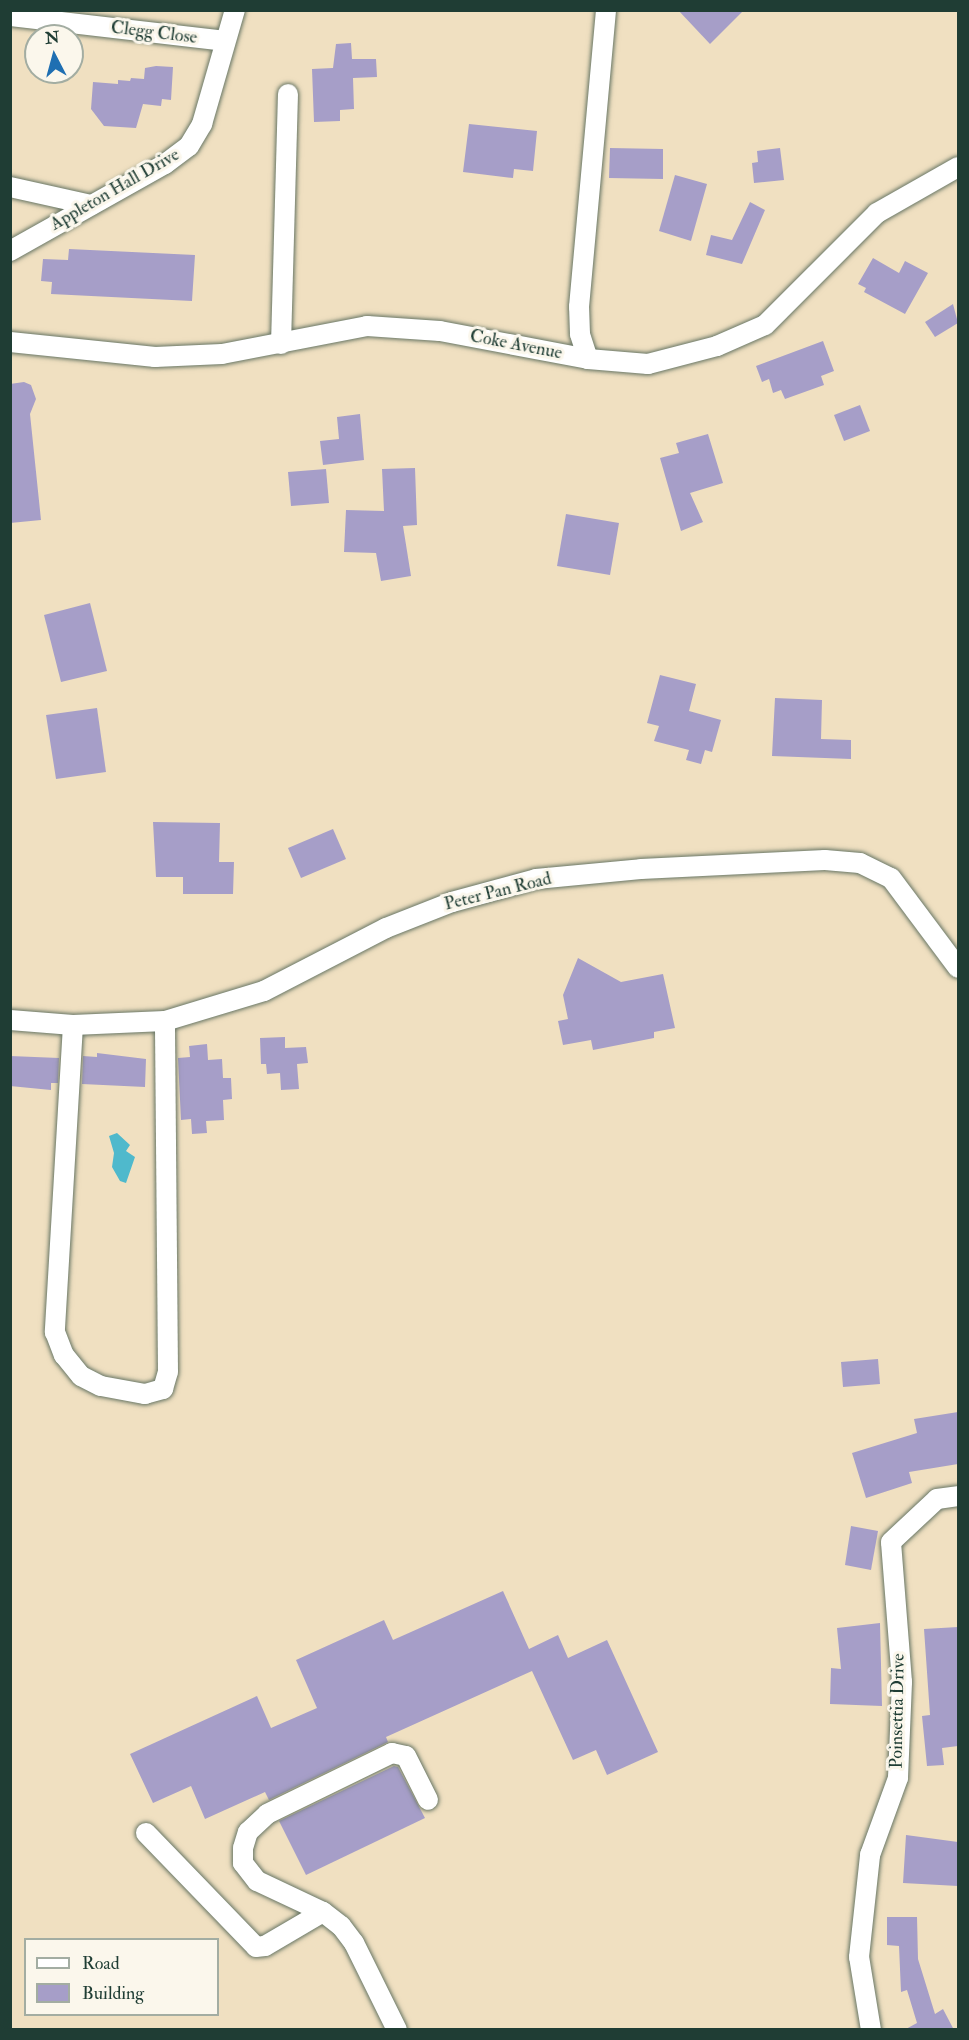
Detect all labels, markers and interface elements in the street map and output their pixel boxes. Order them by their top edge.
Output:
street label: Clegg Close [110,17,198,49]
north arrow [24,24,84,84]
text: N [44,27,60,49]
street label: Appleton Hall Drive [47,144,183,236]
street label: Coke Avenue [468,325,564,365]
street label: Peter Pan Road [442,868,554,916]
street label: Poinsettia Drive [886,1653,910,1769]
legend [24,1938,219,2016]
text: Road [82,1952,120,1975]
text: Building [82,1982,144,2005]

